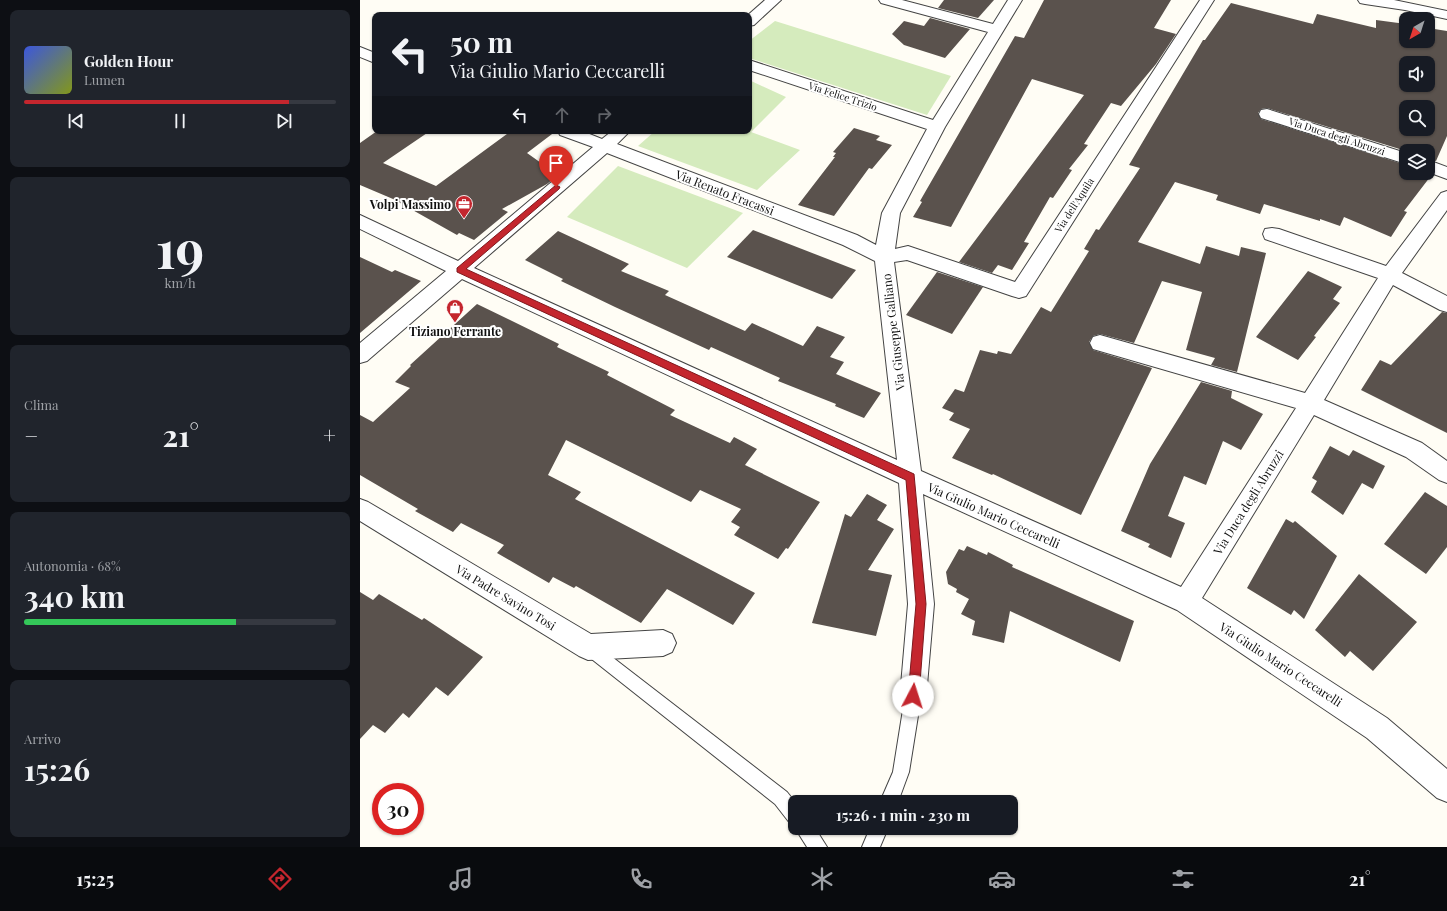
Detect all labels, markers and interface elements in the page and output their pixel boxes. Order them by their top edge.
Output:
north arrow [1399,12,1435,48]
map controls [1399,12,1435,180]
text: 50 m [450,23,513,60]
icon: left [384,28,436,80]
text: Golden Hour [84,51,173,71]
button: sound [1399,56,1435,92]
text: Via Giulio Mario Ceccarelli [450,59,665,83]
text: Lumen [84,71,125,88]
street label: Via Felice Trizio [806,78,880,114]
button: search [1399,100,1435,136]
icon: left [509,104,531,126]
icon: ahead [551,104,573,126]
icon: right [593,104,615,126]
icon: previous [65,110,87,132]
icon: pause [169,110,191,132]
icon: next [273,110,295,132]
street label: Via Duca degli Abruzzi [1286,114,1387,158]
button: layers [1399,144,1435,180]
pin [539,146,573,187]
icon: arrive [545,152,567,174]
street label: Via Renato Fracassi [672,165,777,218]
street label: Via dell'Aquila [1050,175,1097,236]
office icon: Volpi Massimo [454,194,474,219]
place label: Volpi Massimo [369,196,451,212]
text: 19 [156,213,204,282]
street label: Via Giuseppe Galliano [878,272,908,392]
text: km/h [164,274,196,291]
shop icon: Tiziano Ferrante [445,298,465,323]
place label: Tiziano Ferrante [409,323,501,339]
text: Clima [24,396,59,413]
text: 21° [162,415,199,455]
text: − [24,420,38,450]
text: + [323,420,336,450]
street label: Via Duca degli Abruzzi [1209,446,1287,558]
street label: Via Giulio Mario Ceccarelli [924,478,1063,552]
text: Autonomia · 68% [24,557,121,574]
street label: Via Padre Savino Tosi [452,560,559,634]
text: 340 km [24,576,125,616]
street label: Via Giulio Mario Ceccarelli [1216,618,1346,710]
position arrow [892,675,934,717]
text: Arrivo [24,730,61,747]
text: 15:26 [24,749,90,789]
speed limit sign: 30 [372,783,424,835]
text: 15:26 · 1 min · 230 m [836,805,970,825]
icon: directions [266,865,294,893]
icon: music [447,865,475,893]
icon: phone [627,865,655,893]
icon: climate [808,865,836,893]
icon: car [988,865,1016,893]
icon: filters [1169,865,1197,893]
text: 15:25 [76,867,114,891]
text: 21° [1349,867,1371,891]

